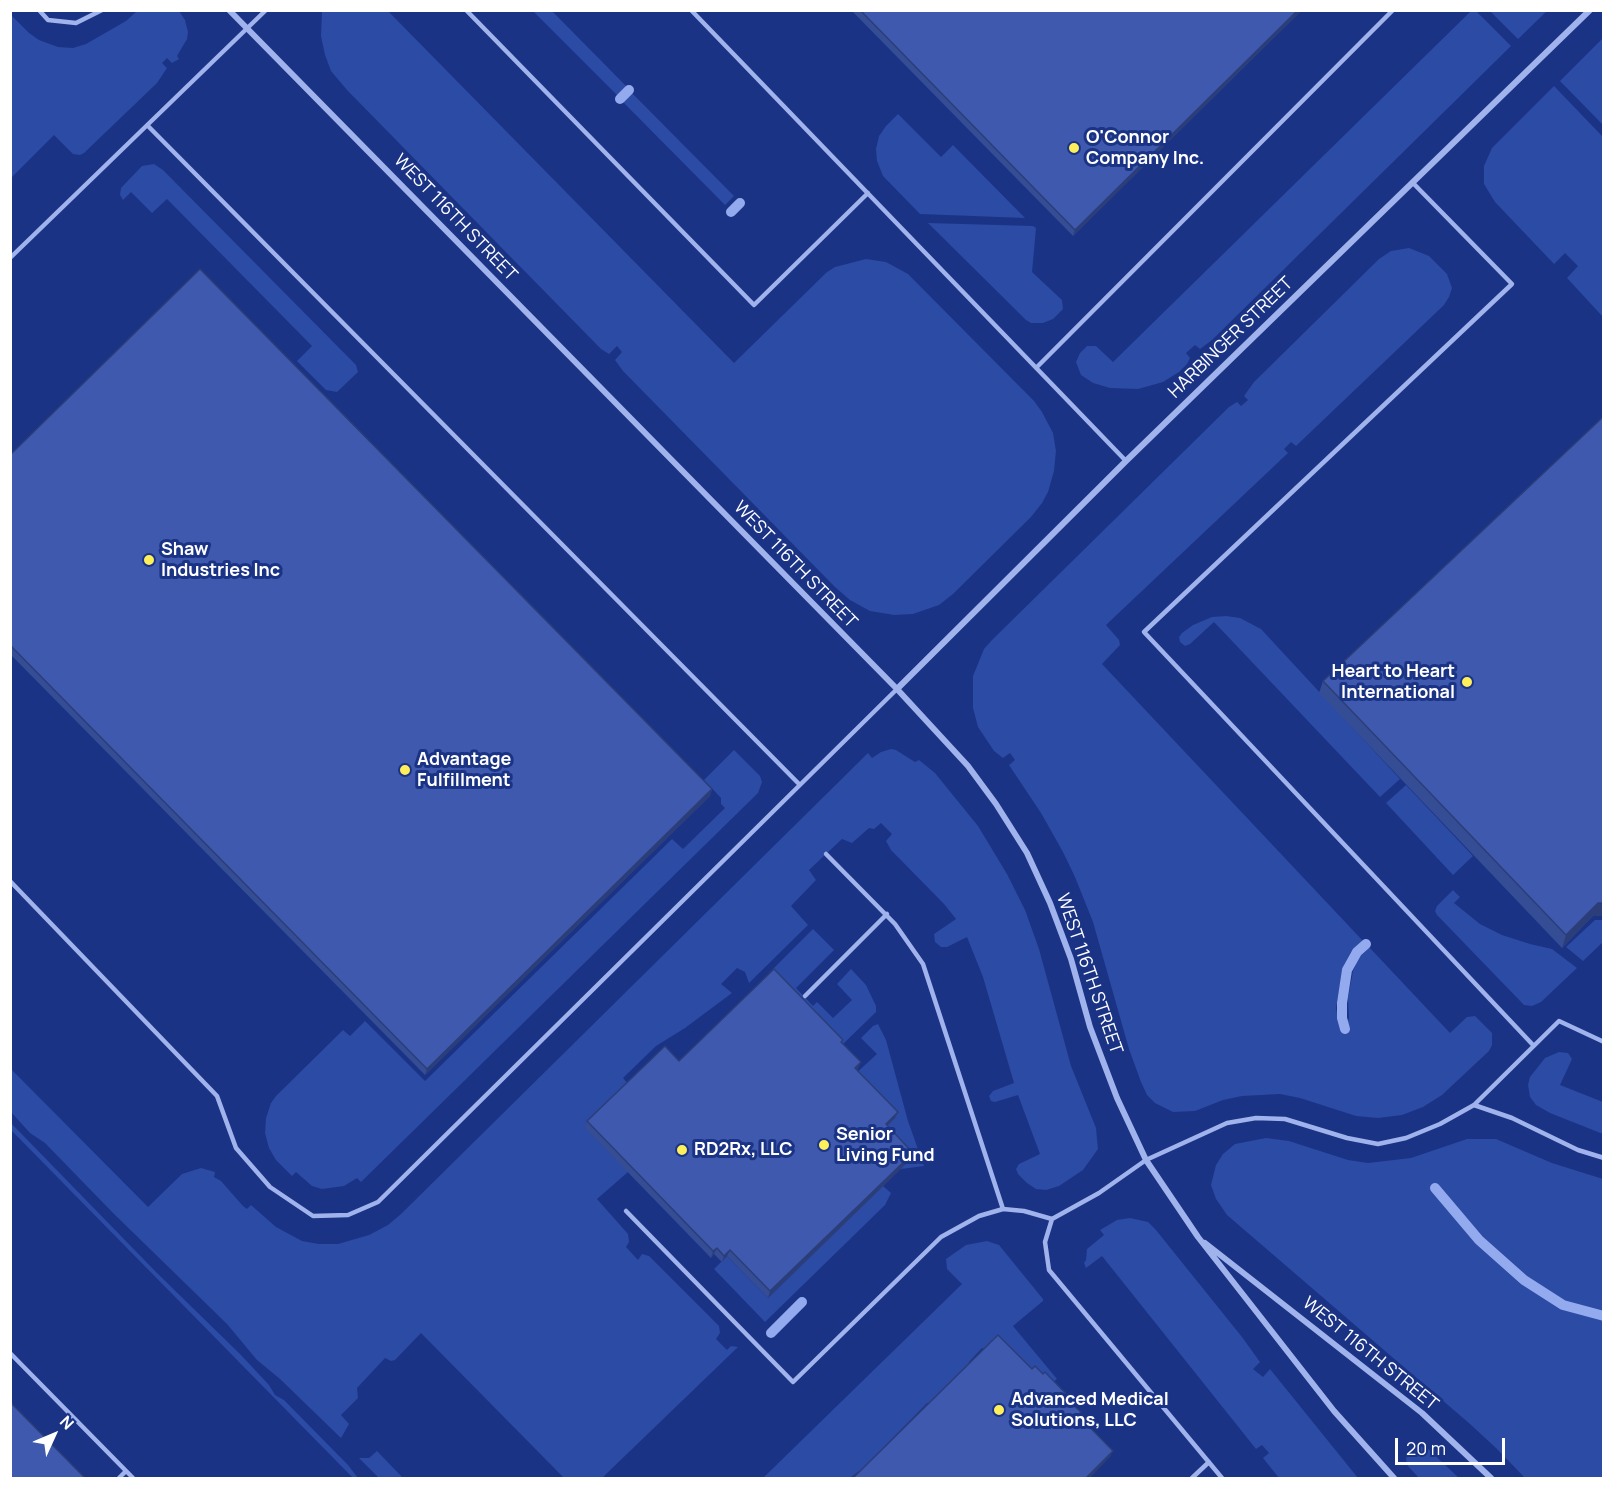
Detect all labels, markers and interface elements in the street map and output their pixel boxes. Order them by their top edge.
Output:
place label: O'Connor Company Inc. [1086,127,1204,170]
marker: O'Connor Company Inc. [1067,141,1081,155]
street label: WEST 116TH STREET [389,150,521,286]
street label: HARBINGER STREET [1164,273,1298,403]
street label: WEST 116TH STREET [729,497,861,633]
place label: Shaw Industries Inc [161,539,280,582]
marker: Shaw Industries Inc [142,553,156,567]
place label: Heart to Heart International [1331,661,1455,704]
marker: Heart to Heart International [1460,675,1474,689]
place label: Advantage Fulfillment [417,749,511,792]
marker: Advantage Fulfillment [398,763,412,777]
street label: WEST 116TH STREET [1051,891,1127,1057]
place label: Senior Living Fund [836,1124,934,1166]
marker: Senior Living Fund [817,1138,831,1152]
place label: RD2Rx, LLC [694,1139,793,1161]
marker: RD2Rx, LLC [675,1143,689,1157]
street label: WEST 116TH STREET [1298,1293,1442,1415]
place label: Advanced Medical Solutions, LLC [1011,1389,1169,1432]
marker: Advanced Medical Solutions, LLC [992,1403,1006,1417]
north arrow [24,1405,84,1465]
text: N [55,1411,79,1434]
scale bar [1398,1426,1508,1464]
text: 20 m [1406,1436,1446,1460]

